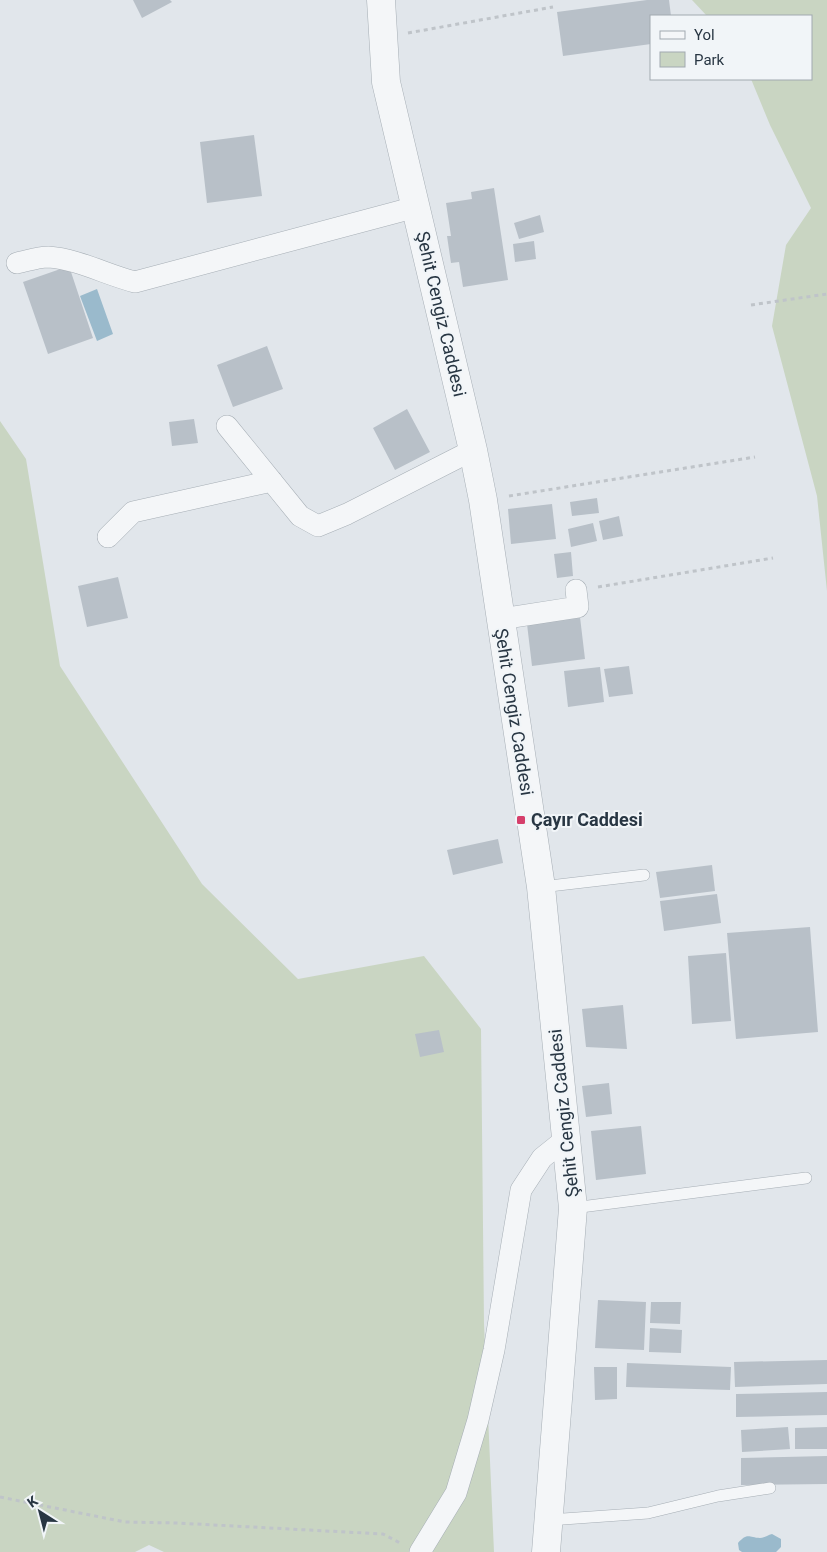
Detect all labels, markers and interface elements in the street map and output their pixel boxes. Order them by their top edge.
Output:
legend [650,15,812,80]
text: Yol [694,26,715,44]
text: Park [694,51,725,69]
street label: Şehit Cengiz Caddesi [412,229,471,399]
street label: Şehit Cengiz Caddesi [491,627,538,797]
place label: Çayır Caddesi [531,809,643,830]
marker: Çayır Caddesi [515,814,527,826]
street label: Şehit Cengiz Caddesi [544,1028,583,1198]
north arrow [15,1487,65,1537]
text: K [24,1492,41,1511]

